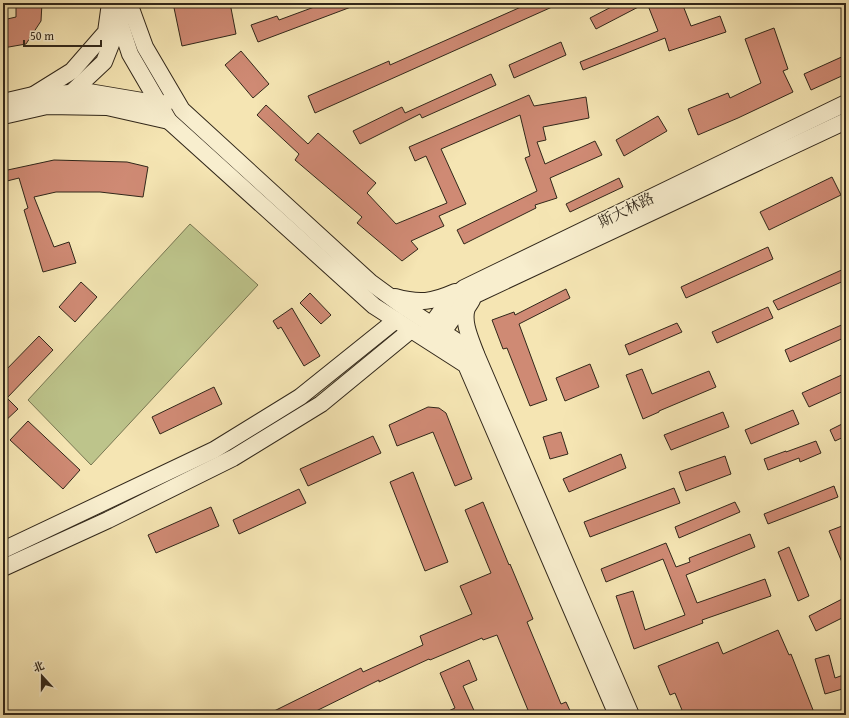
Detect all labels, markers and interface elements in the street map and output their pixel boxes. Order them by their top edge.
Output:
scale bar [24,22,101,48]
text: 50 m [30,27,54,44]
street label: 斯大林路 [594,187,657,232]
north arrow [22,656,62,696]
text: 北 [30,657,46,676]

